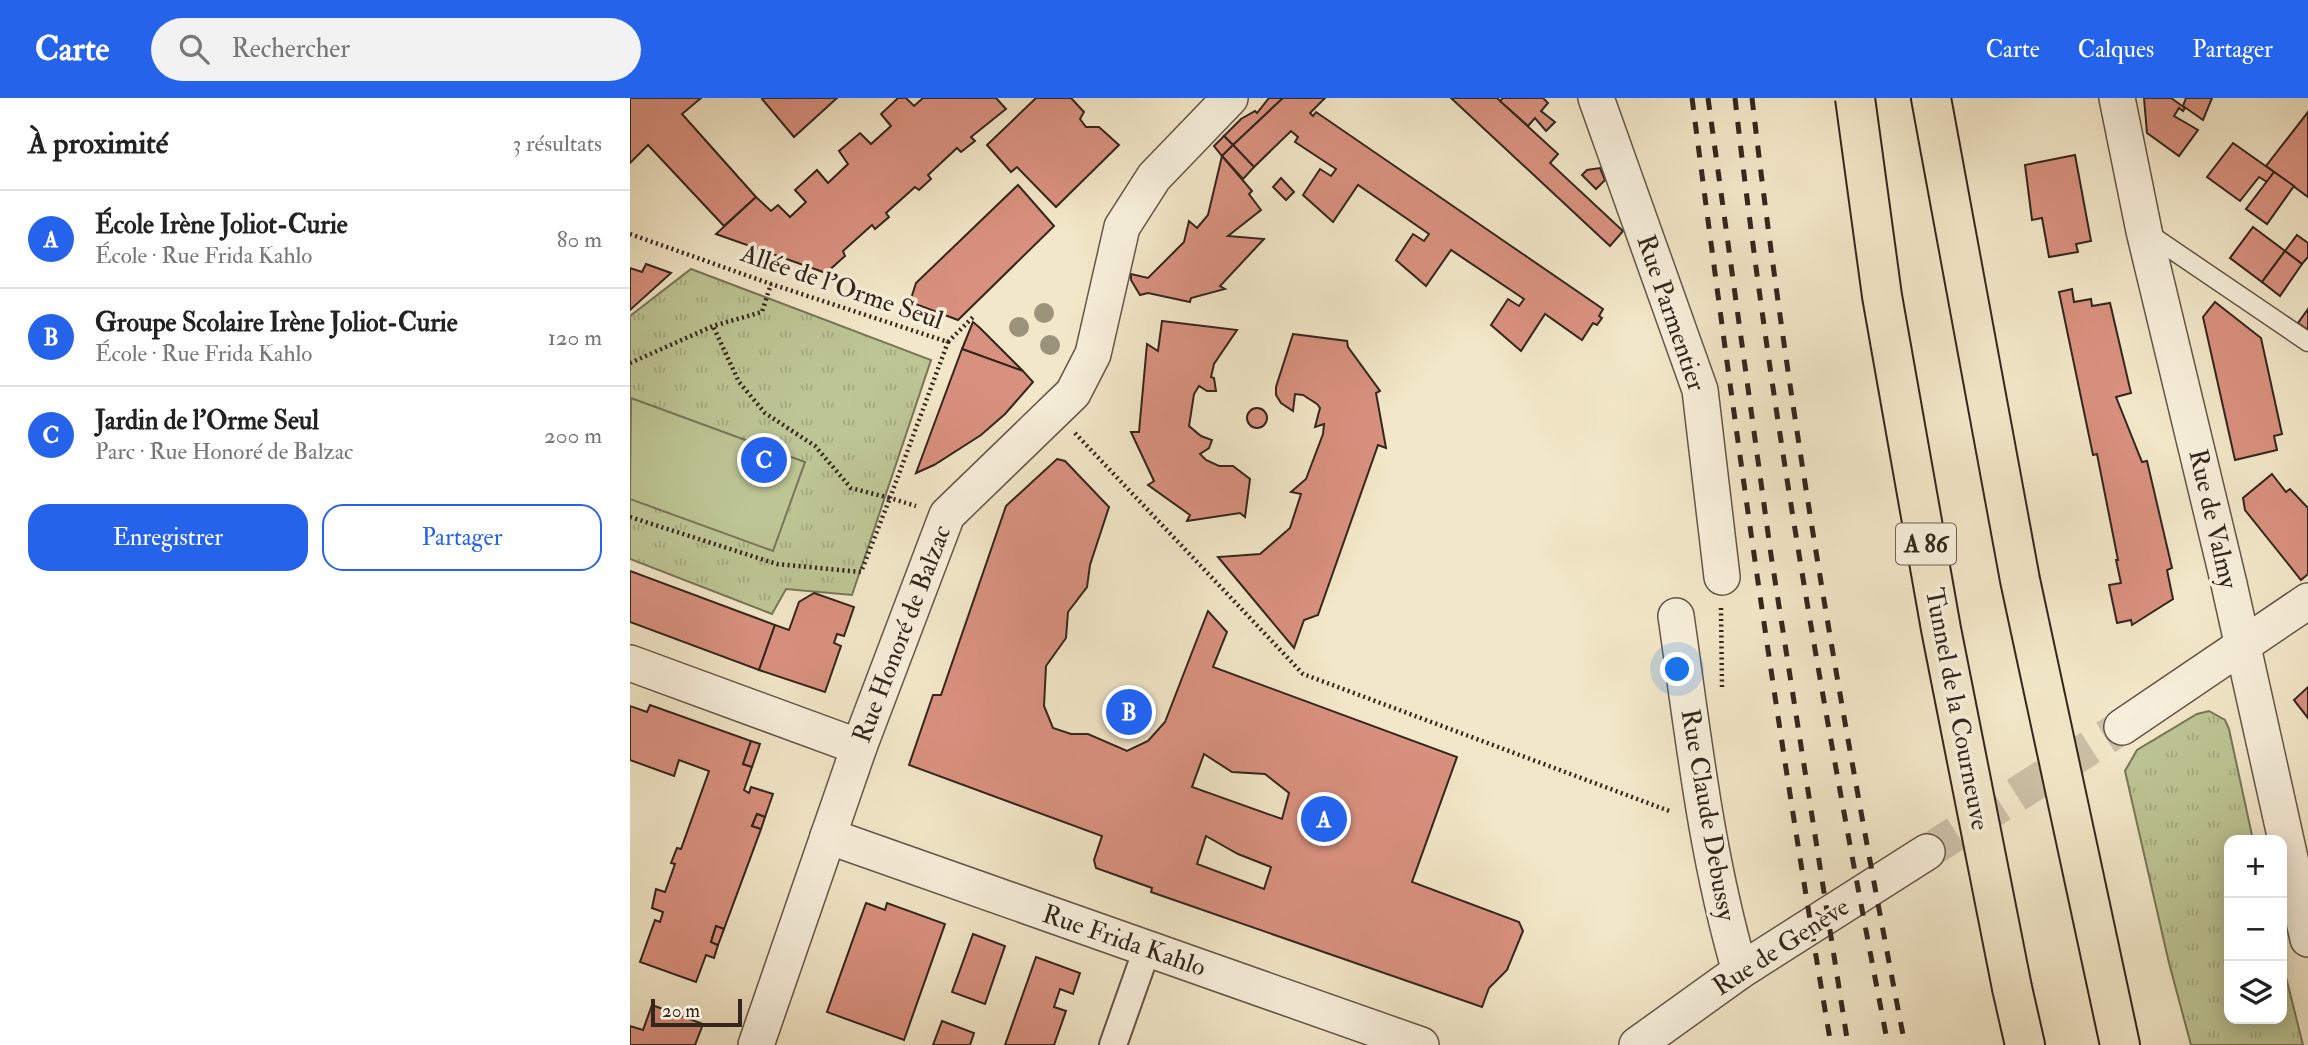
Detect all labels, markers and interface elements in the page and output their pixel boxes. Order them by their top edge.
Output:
search box [151,18,641,81]
text: Carte [35,29,109,70]
icon: search [175,30,213,68]
text: Rechercher [231,33,350,65]
text: Carte [1986,34,2040,65]
text: Calques [2078,34,2154,65]
text: Partager [2192,34,2273,65]
text: À proximité [28,125,168,162]
text: 3 résultats [512,129,602,158]
text: École Irène Joliot-Curie [95,209,348,241]
text: A [44,225,58,254]
text: 80 m [557,225,602,254]
street label: Rue Parmentier [1629,231,1713,396]
street label: Allée de l'Orme Seul [736,237,948,337]
text: École · Rue Frida Kahlo [95,241,312,270]
text: Groupe Scolaire Irène Joliot-Curie [95,307,458,339]
text: B [43,323,59,352]
text: 120 m [548,323,602,352]
text: École · Rue Frida Kahlo [95,339,312,368]
text: Jardin de l'Orme Seul [95,405,319,437]
text: C [43,421,59,450]
text: 200 m [544,421,602,450]
pin: C [741,434,787,486]
text: Parc · Rue Honoré de Balzac [95,437,353,466]
street label: Rue de Valmy [2181,446,2245,592]
button: Enregistrer [28,504,308,571]
button: Partager [322,504,602,571]
street label: Rue Honoré de Balzac [846,521,958,747]
road number: A 86 [1896,524,1956,564]
street label: Tunnel de la Courneuve [1918,585,1996,833]
your location [1660,652,1694,686]
pin: B [1106,686,1152,738]
street label: Rue Claude Debussy [1674,707,1742,924]
pin: A [1301,793,1347,845]
map controls [2224,835,2287,1024]
button: + [2224,835,2287,898]
street label: Rue de Genève [1707,891,1855,1003]
street label: Rue Frida Kahlo [1038,898,1210,984]
button: − [2224,898,2287,961]
button: layers [2224,961,2287,1024]
scale bar [651,996,742,1028]
text: 20 m [662,999,700,1023]

